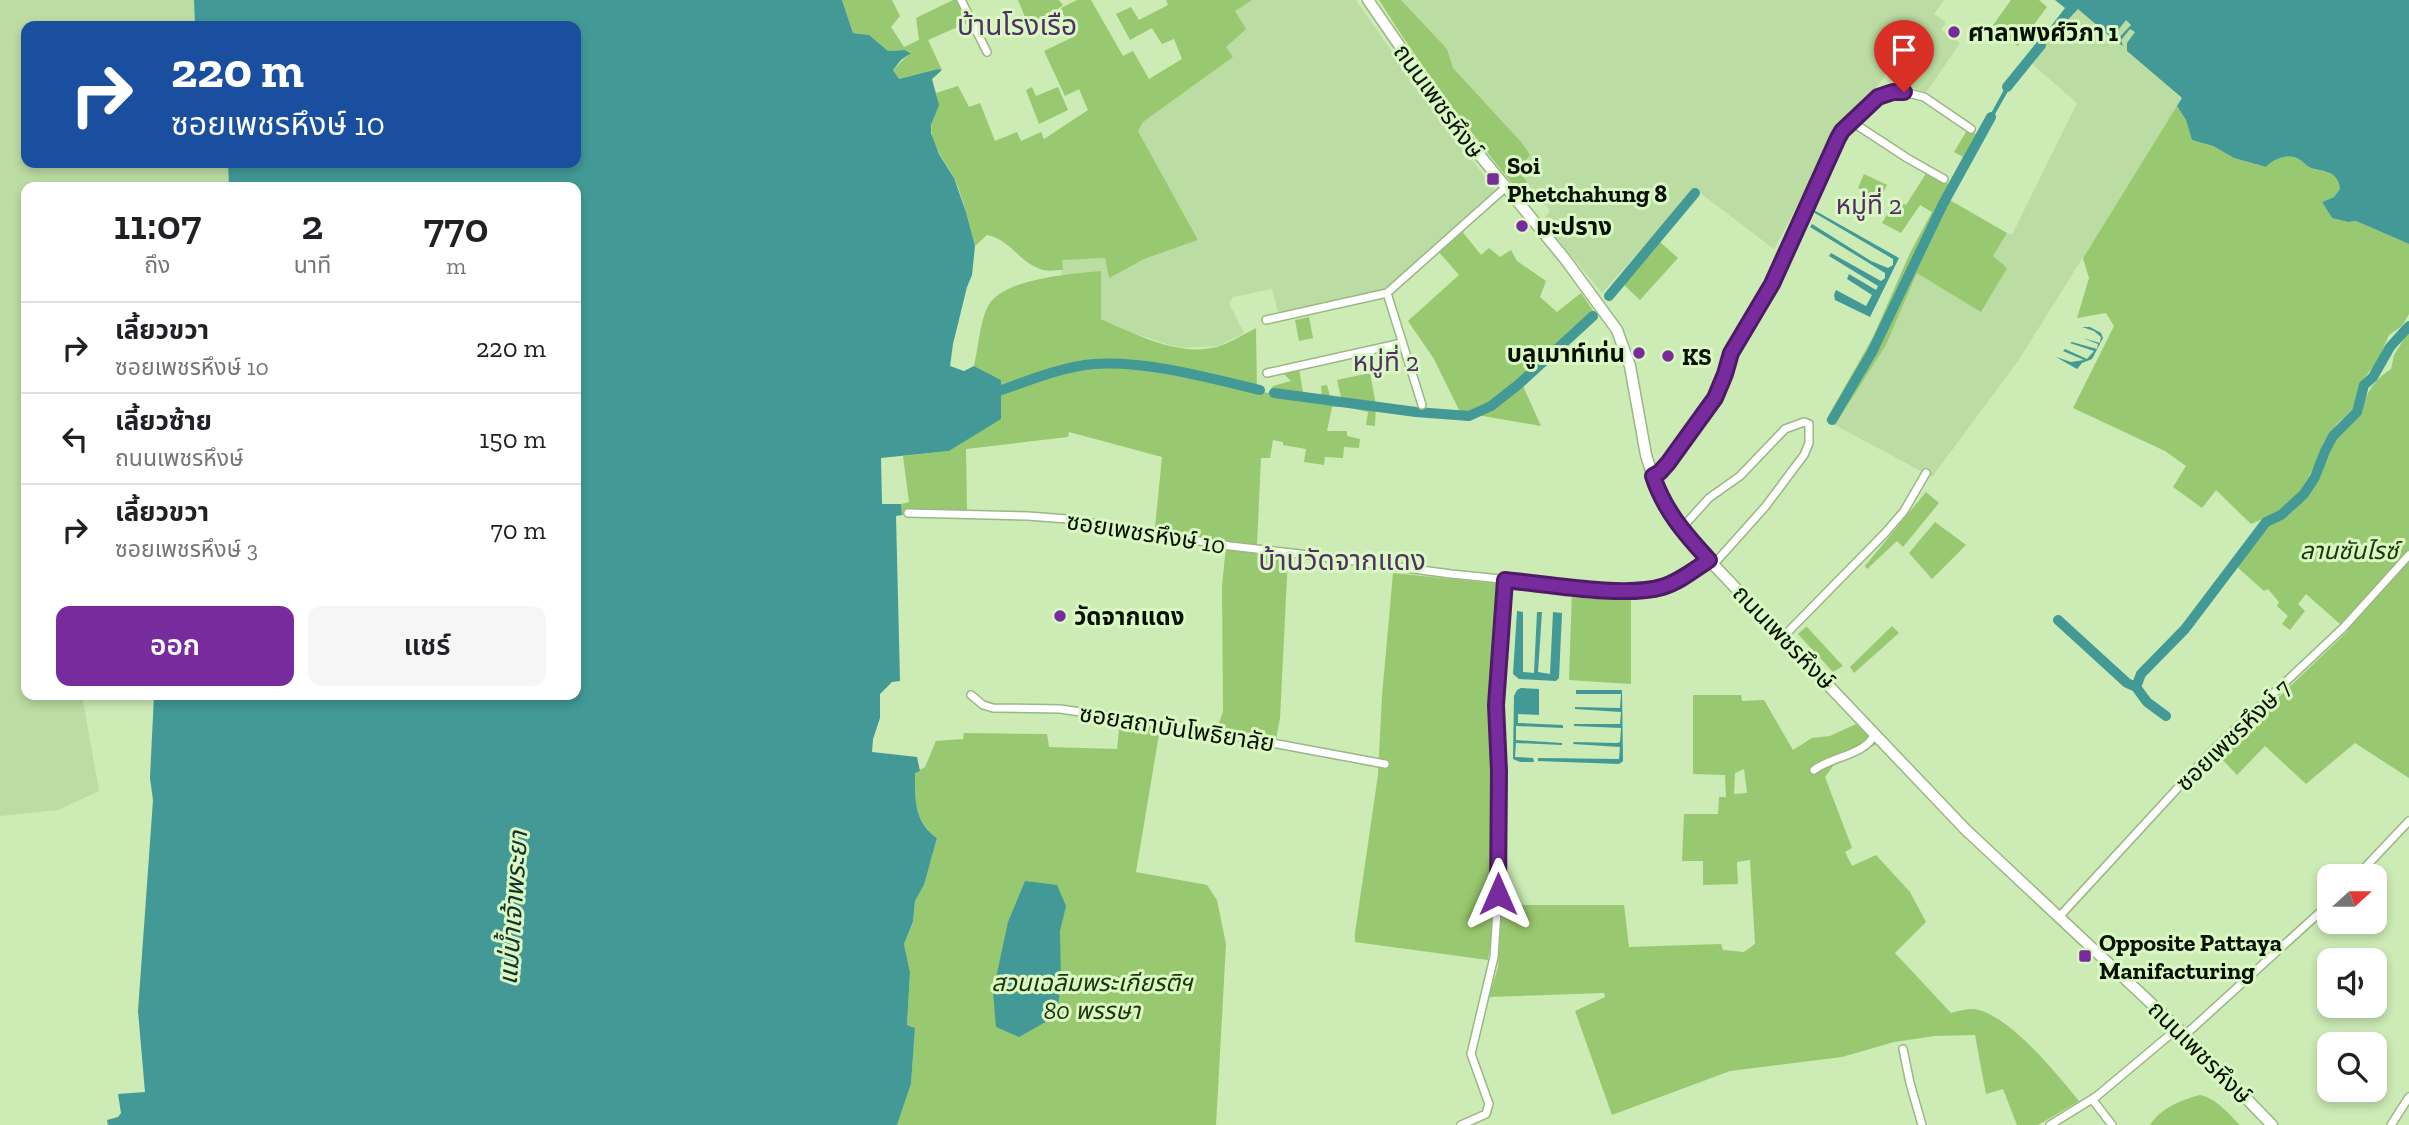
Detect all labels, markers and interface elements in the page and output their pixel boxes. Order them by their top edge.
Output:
district label: บ้านโรงเรือ [957,9,1077,42]
place label: ศาลาพงศ์วิภา 1 [1968,18,2119,47]
pin [1874,20,1934,92]
marker: ศาลาพงศ์วิภา 1 [1946,24,1962,40]
icon: arrive [1885,31,1923,69]
street label: ถนนเพชรหึงษ์ [1388,38,1490,164]
text: 220 m [171,41,304,100]
icon: right [56,49,147,140]
text: ซอยเพชรหึงษ์ 10 [171,105,385,143]
place label: Soi Phetchahung 8 [1507,151,1667,208]
marker: Soi Phetchahung 8 [1485,171,1501,187]
district label: หมู่ที่ 2 [1836,187,1902,221]
text: 11:07 [113,199,201,250]
text: 2 [301,199,324,250]
text: 770 [424,202,489,253]
place label: มะปราง [1536,212,1612,241]
marker: มะปราง [1514,218,1530,234]
text: ถึง [144,251,170,279]
text: นาที [294,251,331,279]
text: m [446,252,466,280]
text: เลี้ยวขวา [115,314,209,346]
icon: right [56,329,94,367]
text: 220 m [476,332,546,364]
place label: บลูเมาท์เท่น [1507,339,1625,369]
place label: KS [1682,342,1712,371]
district label: หมู่ที่ 2 [1353,344,1419,378]
marker: บลูเมาท์เท่น [1631,345,1647,361]
marker: KS [1660,348,1676,364]
text: ซอยเพชรหึงษ์ 10 [115,353,269,381]
text: เลี้ยวซ้าย [115,405,212,437]
icon: left [56,420,94,458]
text: 150 m [479,423,546,455]
text: ถนนเพชรหึงษ์ [115,444,244,472]
text: เลี้ยวขวา [115,496,209,528]
street label: ซอยเพชรหึงษ์ 10 [1064,506,1228,560]
icon: right [56,511,94,549]
text: 70 m [490,514,546,546]
text: ซอยเพชรหึงษ์ 3 [115,535,258,563]
park label: ลานซันไรซ์ [2300,536,2403,565]
district label: บ้านวัดจากแดง [1258,544,1426,577]
street label: ถนนเพชรหึงษ์ [1727,579,1841,695]
place label: วัดจากแดง [1074,602,1184,631]
button: ออก [56,606,294,686]
button: แชร์ [308,606,546,686]
marker: วัดจากแดง [1052,608,1068,624]
street label: ซอยเพชรหึงษ์ 7 [2169,673,2297,797]
street label: ซอยสถาบันโพธิยาลัย [1077,698,1277,758]
water label: แม่น้ำเจ้าพระยา [490,828,534,986]
position arrow [1461,857,1535,931]
north arrow [2317,864,2387,934]
map controls [2317,864,2387,1102]
place label: Opposite Pattaya Manifacturing [2099,928,2282,985]
marker: Opposite Pattaya Manifacturing [2077,948,2093,964]
button: sound [2317,948,2387,1018]
park label: สวนเฉลิมพระเกียรติฯ 80 พรรษา [991,968,1194,1025]
street label: ถนนเพชรหึงษ์ [2142,994,2258,1110]
button: search [2317,1032,2387,1102]

